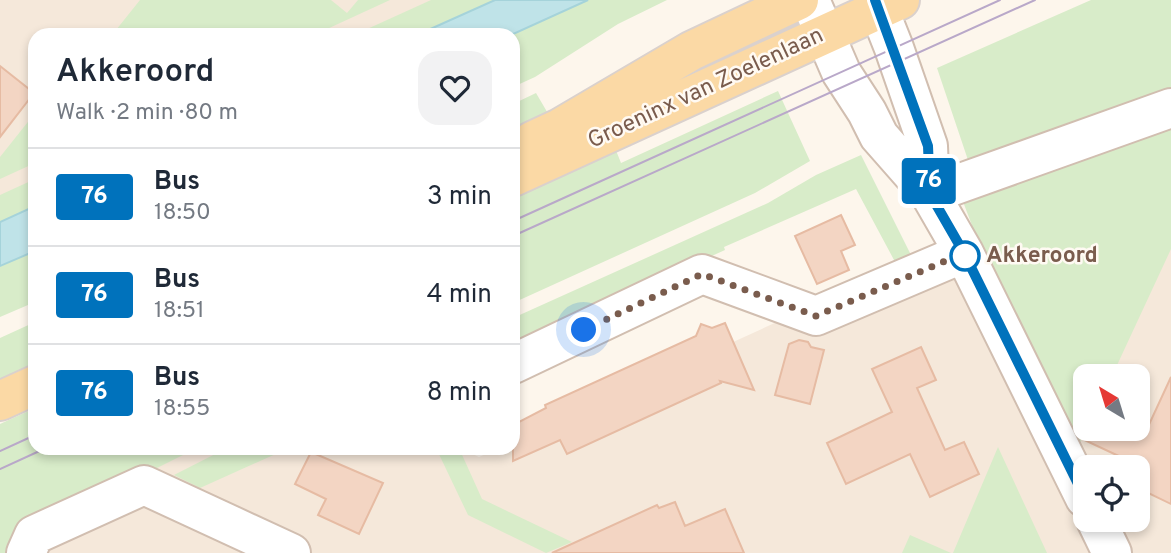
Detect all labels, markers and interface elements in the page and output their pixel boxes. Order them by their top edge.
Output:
street label: Groeninx van Zoelenlaan [584,22,828,156]
button: heart [418,51,492,125]
text: Akkeroord [56,52,214,94]
text: Walk · 2 min · 80 m [56,99,238,128]
line badge: 76 [898,158,960,204]
text: Bus [154,166,200,199]
text: 76 [916,166,942,196]
text: 3 min [427,181,492,214]
text: 76 [81,182,108,212]
text: 18:50 [154,199,211,228]
marker: Akkeroord [950,241,980,271]
place label: Akkeroord [986,242,1098,271]
text: Bus [154,264,200,297]
text: 4 min [426,279,492,312]
text: 76 [81,280,108,310]
text: 18:51 [154,297,205,326]
your location [566,312,601,347]
text: Bus [154,362,200,395]
north arrow [1073,364,1150,441]
map controls [1073,364,1150,532]
text: 8 min [427,377,492,410]
text: 76 [81,378,108,408]
text: 18:55 [154,395,210,424]
button: locate [1073,455,1150,532]

